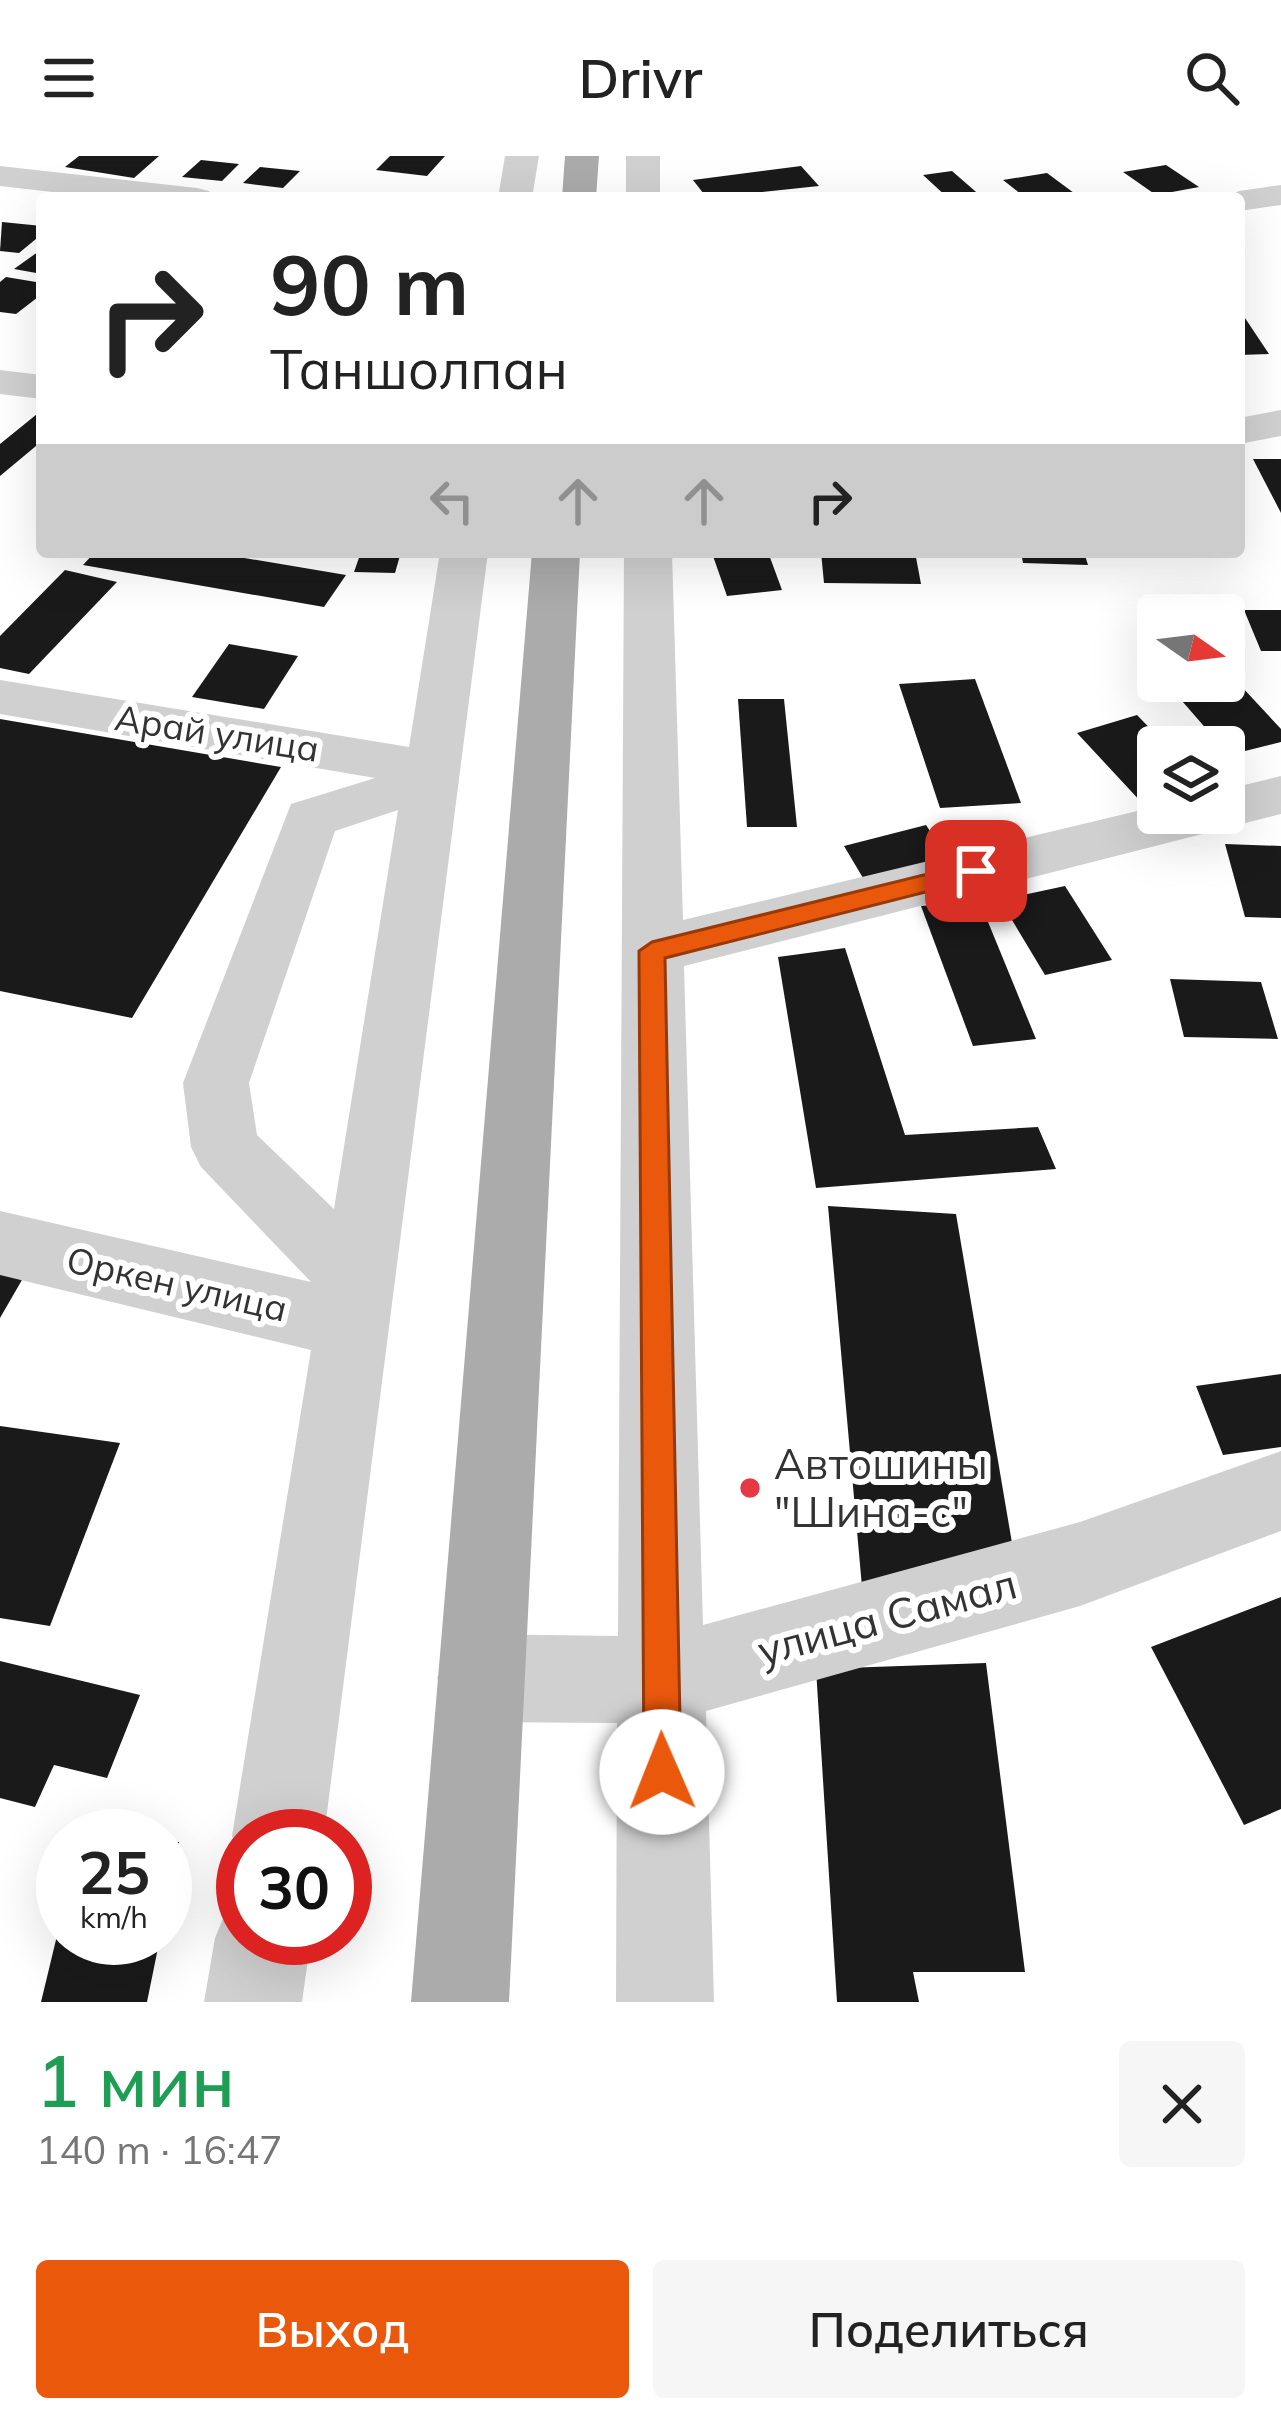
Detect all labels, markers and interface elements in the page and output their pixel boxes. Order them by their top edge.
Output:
text: Drivr [579,44,702,112]
icon: menu [36,45,102,111]
icon: search [1179,45,1245,111]
text: 90 m [270,231,469,336]
icon: right [72,240,228,396]
text: Таншолпан [270,335,568,403]
icon: left [419,468,485,534]
icon: ahead [545,468,611,534]
icon: ahead [671,468,737,534]
icon: right [797,468,863,534]
north arrow [1137,594,1245,702]
map controls [1137,594,1245,834]
street label: Арай улица [112,694,322,771]
button: layers [1137,726,1245,834]
pin [925,820,1027,922]
icon: arrive [943,838,1009,904]
street label: Оркен улица [62,1236,292,1331]
place label: Автошины "Шина-с" [774,1437,988,1538]
marker: Автошины "Шина-с" [737,1475,763,1501]
street label: улица Самал [752,1557,1022,1677]
position arrow [599,1709,725,1835]
speed limit sign: 30 [216,1809,372,1965]
text: 25 [78,1834,150,1909]
text: km/h [80,1898,148,1936]
text: 1 мин [36,2035,235,2125]
button: close [1119,2041,1245,2167]
text: 140 m · 16:47 [36,2125,282,2174]
button: Выход [36,2260,629,2398]
button: Поделиться [653,2260,1245,2398]

